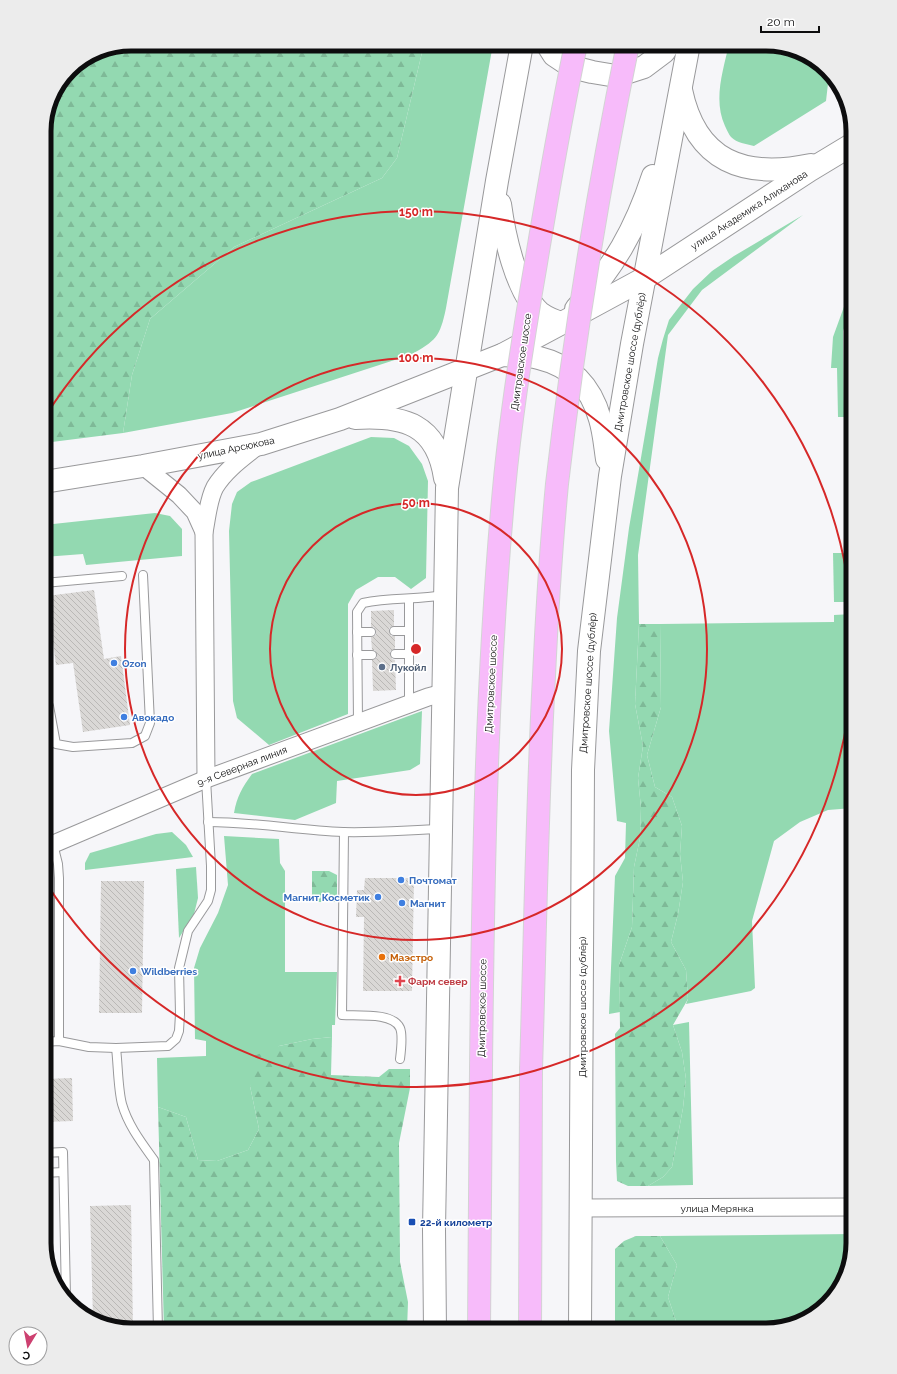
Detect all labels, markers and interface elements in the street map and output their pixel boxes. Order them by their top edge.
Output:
scale bar [761,8,819,34]
text: 20 m [767,15,795,29]
street label: улица Академика Алиханова [689,168,809,252]
text: 150 m [399,205,433,219]
street label: Дмитровское шоссе (дублёр) [612,291,648,432]
street label: Дмитровское шоссе [509,313,533,411]
text: 100 m [399,351,433,365]
street label: улица Арсюкова [197,434,275,462]
text: 50 m [402,496,430,510]
street label: Дмитровское шоссе (дублёр) [578,612,598,754]
street label: Дмитровское шоссе [483,635,499,733]
centre of rings [409,642,423,656]
marker: Ozon [109,658,119,668]
place label: Ozon [122,658,146,669]
marker: Лукойл [377,662,387,672]
place label: Лукойл [390,662,427,673]
marker: Авокадо [119,712,129,722]
place label: Авокадо [132,712,174,723]
street label: 9-я Северная линия [195,744,289,788]
marker: Почтомат [396,875,406,885]
place label: Почтомат [409,875,457,886]
place label: Магнит Косметик [284,892,370,903]
marker: Магнит Косметик [373,892,383,902]
marker: Магнит [397,898,407,908]
place label: Магнит [410,898,446,909]
street label: Дмитровское шоссе (дублёр) [577,936,588,1077]
marker: Маэстро [377,952,387,962]
place label: Маэстро [390,952,433,963]
street label: Дмитровское шоссе [476,959,488,1057]
marker: Wildberries [128,966,138,976]
place label: Wildberries [141,966,197,977]
marker: Фарм север [395,976,405,986]
place label: Фарм север [408,976,468,987]
street label: улица Мерянка [680,1203,754,1214]
marker: 22-й километр [407,1217,417,1227]
place label: 22-й километр [420,1217,493,1228]
north arrow [8,1326,48,1366]
text: С [21,1348,31,1362]

